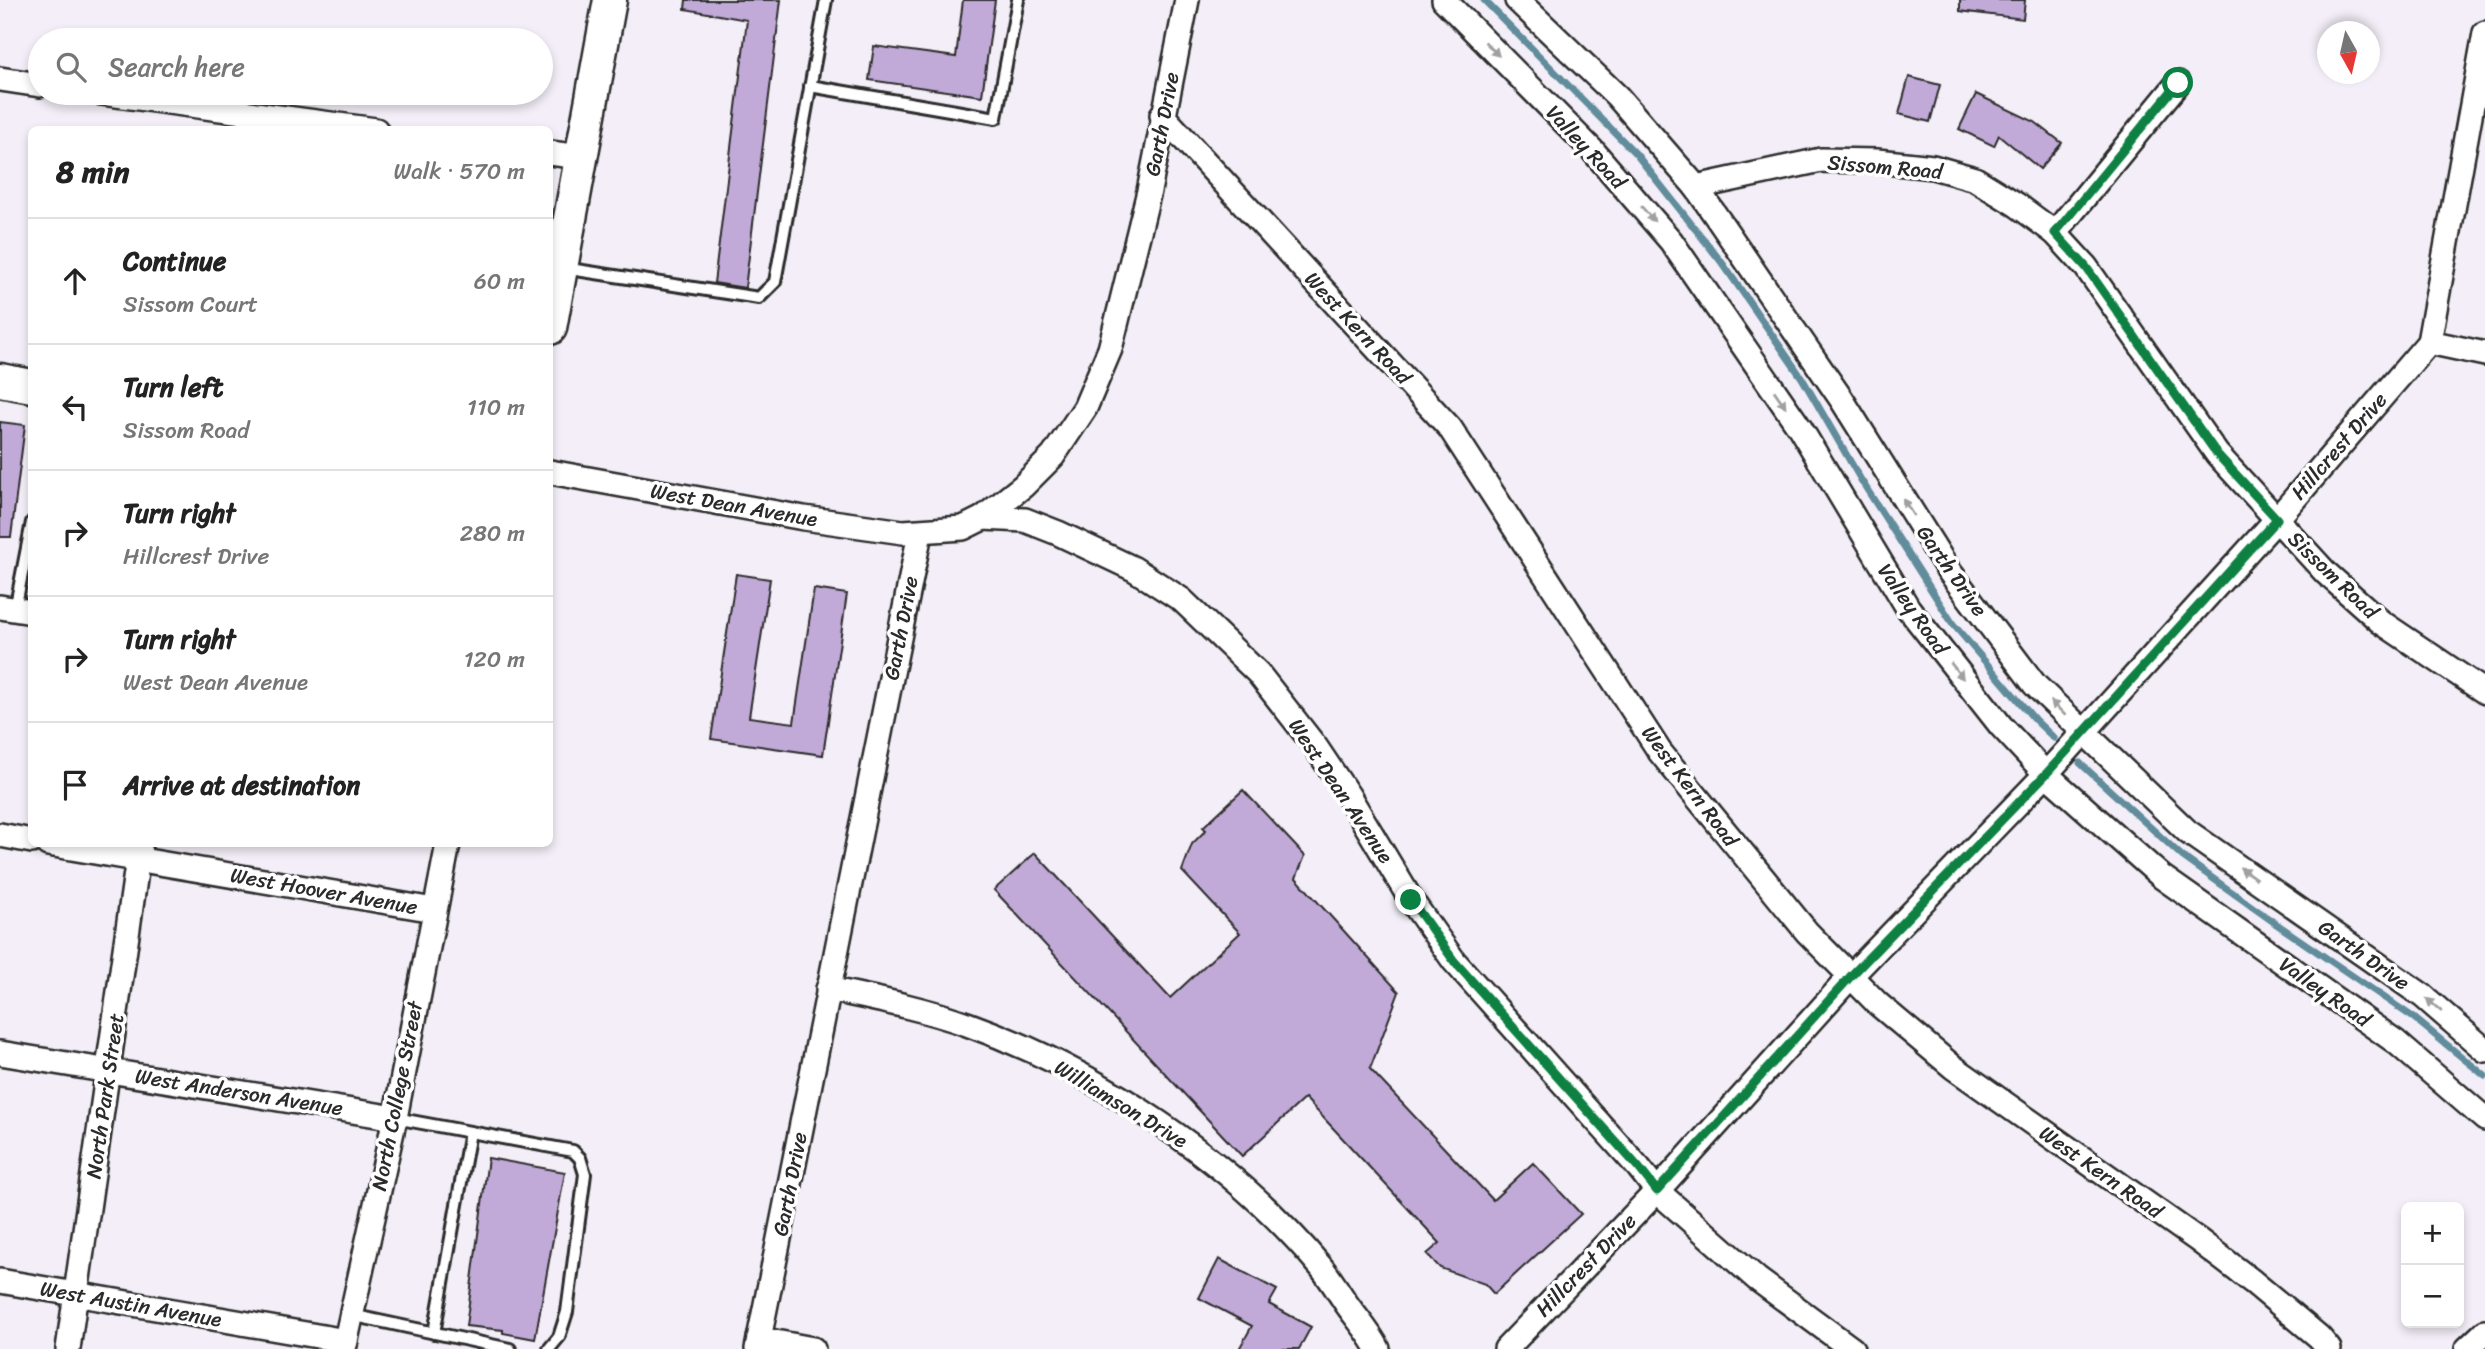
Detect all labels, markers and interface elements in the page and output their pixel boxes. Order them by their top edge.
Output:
north arrow [2317,21,2380,84]
search box [28,28,553,105]
one-way arrow [1483,40,1500,57]
text: Search here [108,44,245,90]
icon: search [52,48,90,86]
route start [2162,67,2193,98]
street label: Garth Drive [1133,68,1191,179]
street label: Valley Road [1536,96,1637,200]
street label: Sissom Road [1826,143,1946,191]
text: 8 min [56,145,129,199]
text: Walk · 570 m [393,151,525,192]
one-way arrow [1640,205,1656,223]
text: Continue [123,238,226,284]
text: 60 m [474,261,525,302]
icon: ahead [56,262,94,300]
street label: West Kern Road [1295,262,1423,395]
text: Sissom Court [123,284,258,325]
text: Turn left [123,364,223,410]
street label: Hillcrest Drive [2281,383,2397,509]
text: 110 m [467,387,525,428]
icon: left [56,388,94,426]
one-way arrow [1773,390,1787,408]
text: Sissom Road [123,410,249,451]
street label: West Dean Avenue [647,472,821,538]
text: Turn right [123,490,236,536]
one-way arrow [1902,497,1915,516]
text: 280 m [460,513,525,554]
icon: right [56,514,94,552]
street label: Garth Drive [1906,517,1998,625]
street label: Sissom Road [2278,521,2389,630]
text: Hillcrest Drive [123,536,269,577]
street label: Valley Road [1867,555,1960,665]
street label: Garth Drive [872,572,930,683]
text: Turn right [123,616,236,662]
text: 120 m [464,639,525,680]
icon: right [56,640,94,678]
text: West Dean Avenue [123,662,308,703]
one-way arrow [1950,662,1964,680]
one-way arrow [2050,700,2067,717]
street label: West Dean Avenue [1278,710,1404,872]
street label: West Kern Road [1631,717,1750,857]
text: Arrive at destination [123,762,360,808]
icon: arrive [56,766,94,804]
street label: West Hoover Avenue [227,856,421,926]
one-way arrow [2239,866,2257,880]
route end [1395,884,1426,915]
street label: Garth Drive [2310,909,2418,1001]
street label: Valley Road [2271,946,2381,1039]
street label: North College Street [360,996,434,1194]
one-way arrow [2425,998,2442,1013]
street label: North Park Street [75,1011,135,1181]
street label: Williamson Drive [1047,1049,1195,1159]
street label: West Anderson Avenue [132,1057,346,1127]
street label: West Kern Road [2031,1115,2173,1230]
street label: Garth Drive [761,1128,819,1239]
map controls [2401,1202,2464,1328]
button: + [2401,1202,2464,1265]
street label: Hillcrest Drive [1526,1204,1646,1326]
button: − [2401,1265,2464,1328]
street label: West Austin Avenue [37,1269,225,1339]

